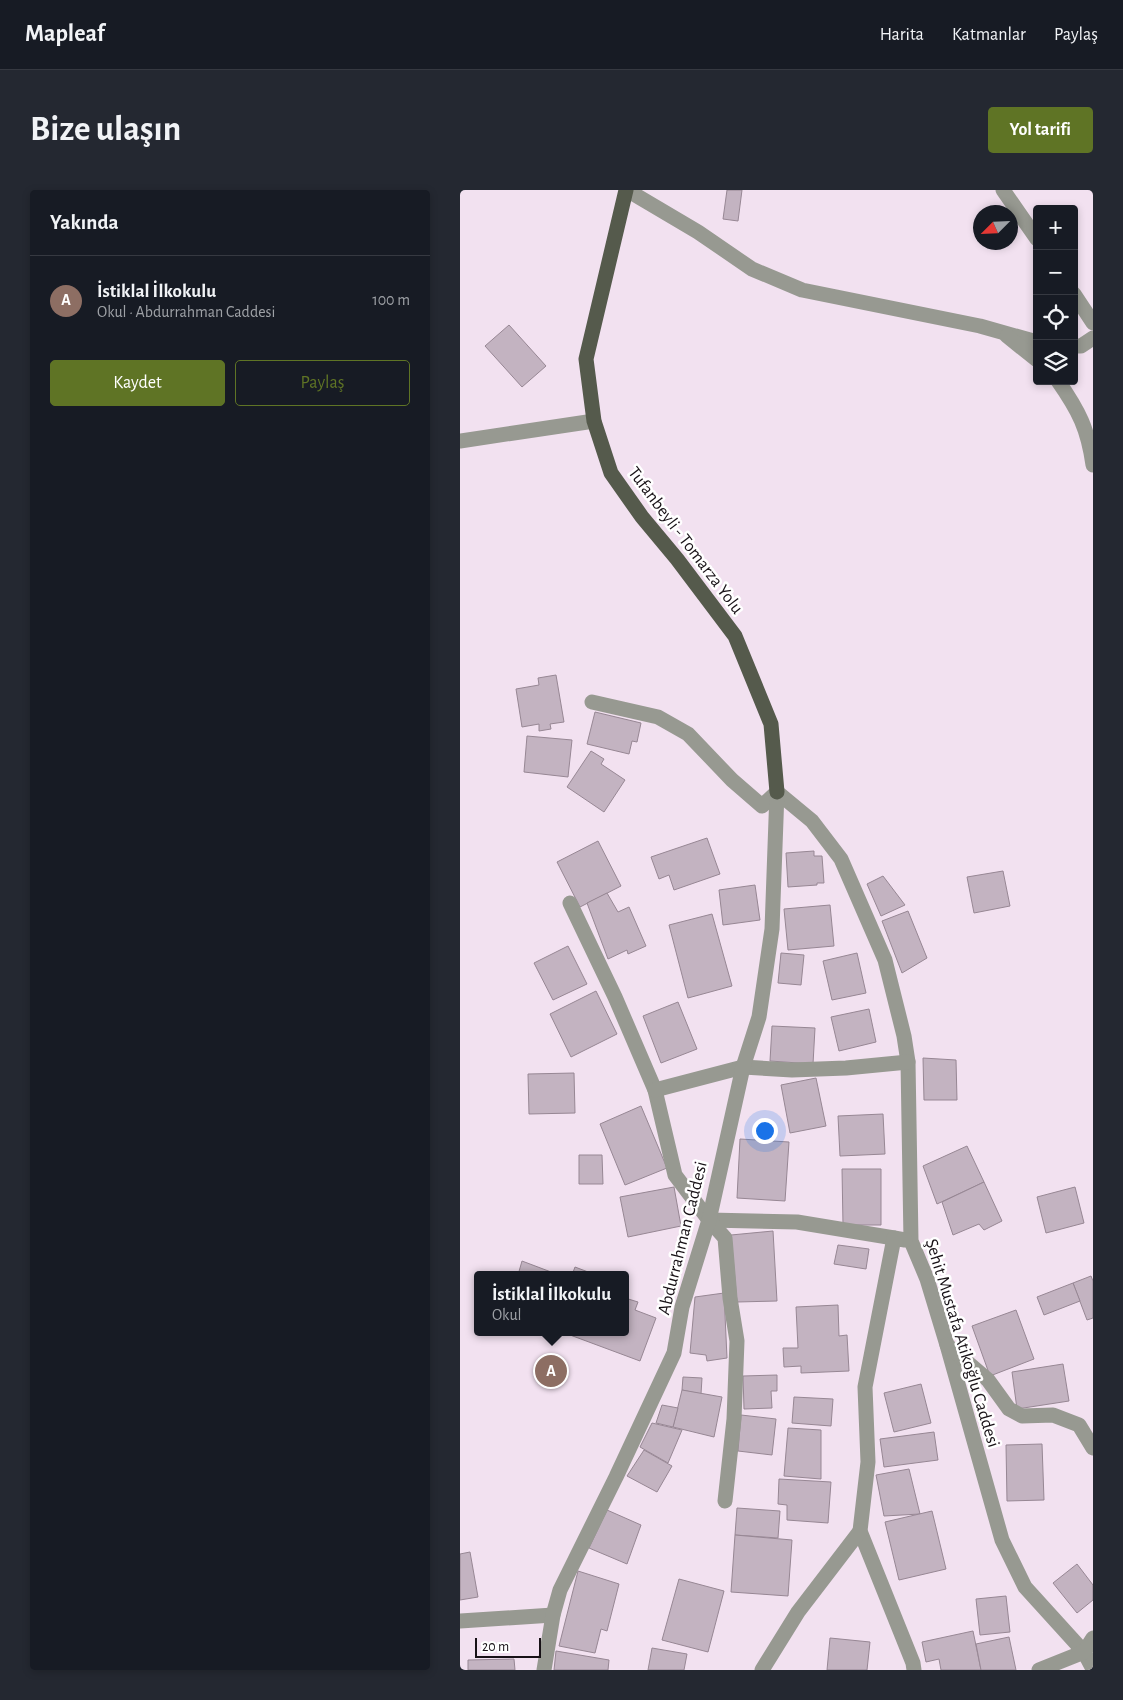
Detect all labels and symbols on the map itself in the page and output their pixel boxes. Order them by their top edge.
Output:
north arrow [973,205,1018,250]
street label: Tufanbeyli - Tomarza Yolu [624,464,746,617]
your location [752,1118,778,1144]
street label: Abdurrahman Caddesi [655,1160,711,1317]
street label: Şehit Mustafa Atikoğlu Caddesi [922,1237,1002,1450]
pin: A [535,1352,567,1390]
scale bar [475,1635,541,1658]

